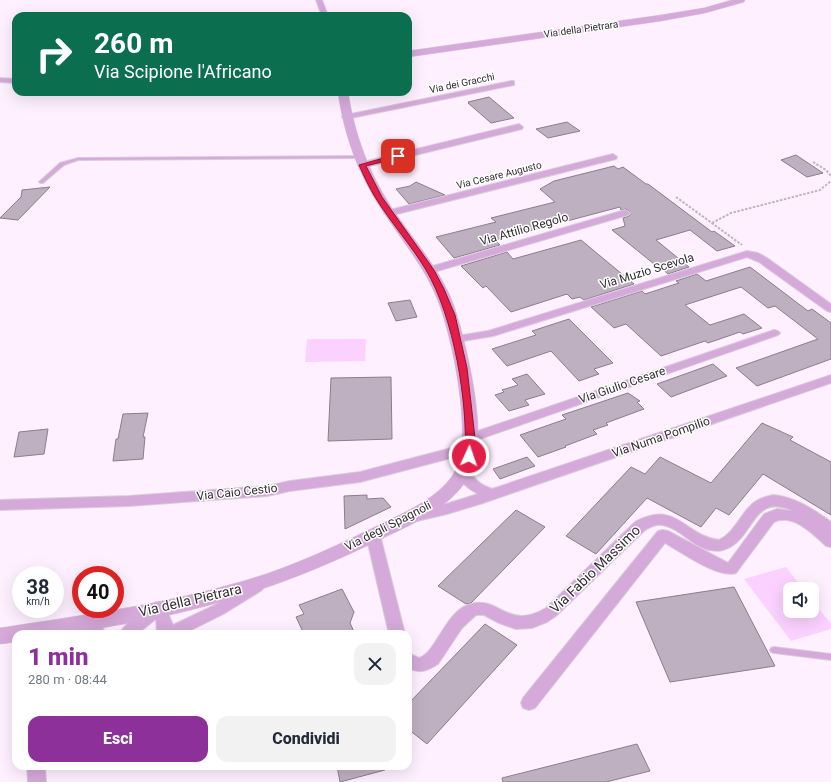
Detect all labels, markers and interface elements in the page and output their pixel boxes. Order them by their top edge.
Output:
street label: Via della Pietrara [543,18,619,40]
text: 260 m [94,27,173,60]
icon: right [28,28,80,80]
text: Via Scipione l'Africano [94,61,272,82]
street label: Via dei Gracchi [428,71,496,95]
pin [381,139,415,173]
icon: arrive [387,145,409,167]
street label: Via Cesare Augusto [455,159,543,191]
street label: Via Attilio Regolo [478,210,570,248]
street label: Via Muzio Scevola [598,250,696,292]
street label: Via Giulio Cesare [577,364,667,406]
street label: Via Numa Pompilio [610,414,712,460]
position arrow [448,435,490,477]
street label: Via Caio Cestio [196,481,278,503]
street label: Via degli Spagnoli [342,498,434,554]
street label: Via Fabio Massimo [547,522,643,616]
speed limit sign: 40 [72,566,124,618]
text: 38 [27,575,49,599]
street label: Via della Pietrara [137,580,243,620]
map controls [783,582,819,618]
button: sound [783,582,819,618]
text: km/h [26,596,50,607]
text: 1 min [28,643,89,671]
button: close [354,643,396,685]
text: 280 m · 08:44 [28,672,107,687]
button: Esci [28,716,208,762]
button: Condividi [216,716,396,762]

